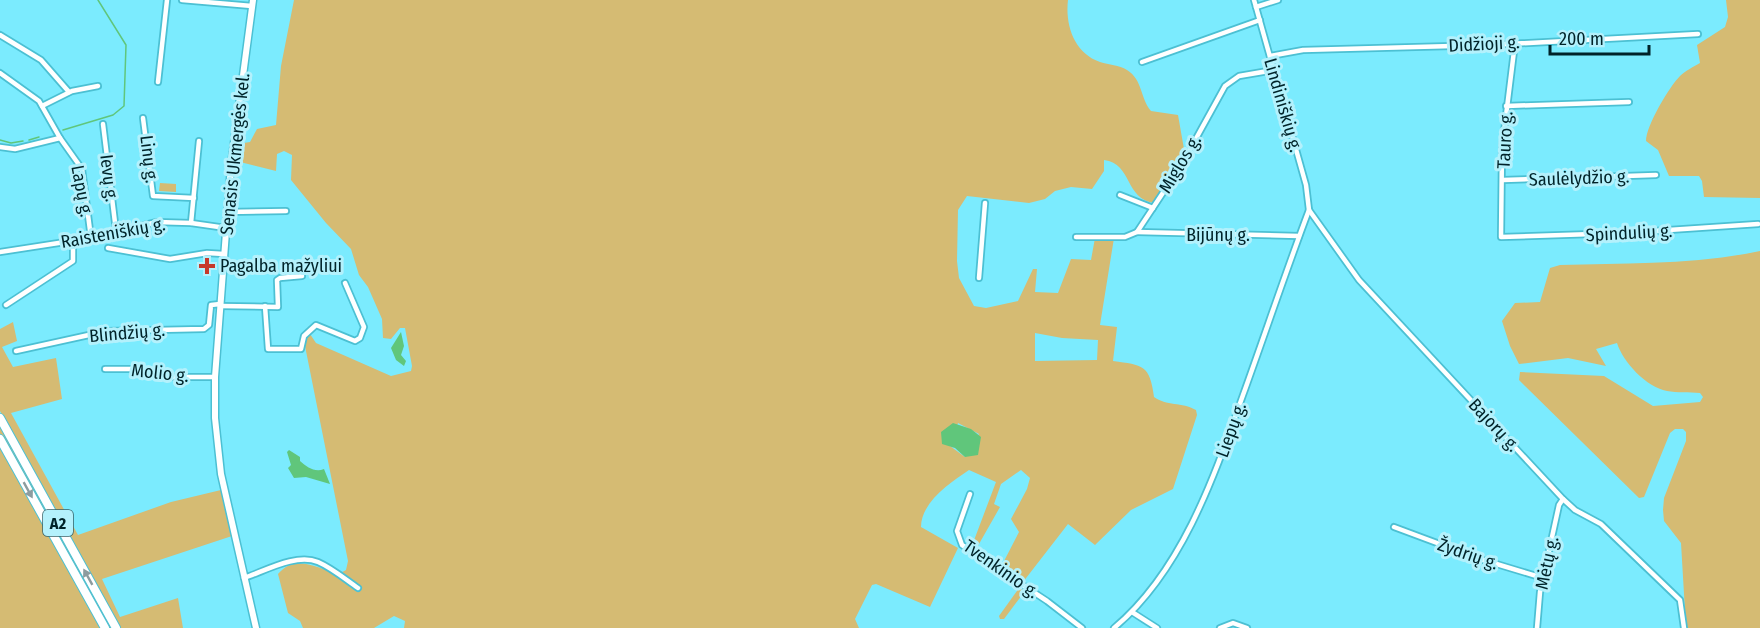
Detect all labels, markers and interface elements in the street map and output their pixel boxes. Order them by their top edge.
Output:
scale bar [1550,18,1649,56]
text: 200 m [1559,28,1604,50]
street label: Didžioji g. [1448,31,1520,57]
street label: Lindiniškių g. [1259,55,1307,155]
street label: Senasis Ukmergės kel. [216,72,254,236]
street label: Tauro g. [1493,111,1517,169]
street label: Miglos g. [1154,131,1206,197]
street label: Linų g. [135,134,163,184]
street label: Ievų g. [95,153,123,203]
street label: Lapų g. [66,163,98,219]
street label: Saulėlydžio g. [1528,165,1630,191]
street label: Raisteniškių g. [59,213,167,253]
street label: Spindulių g. [1585,220,1673,246]
street label: Bijūnų g. [1186,224,1250,246]
place label: Pagalba mažyliui [220,255,342,277]
marker: Pagalba mažyliui [198,257,216,275]
street label: Blindžių g. [88,319,166,347]
street label: Molio g. [130,359,190,387]
street label: Bajorų g. [1464,394,1524,456]
street label: Liepų g. [1211,399,1251,460]
one-way arrow [23,482,33,499]
road number: A2 [43,510,73,536]
street label: Žydrių g. [1435,533,1501,575]
street label: Mėtų g. [1531,534,1563,591]
street label: Tvenkinio g. [959,535,1043,603]
one-way arrow [83,568,93,585]

